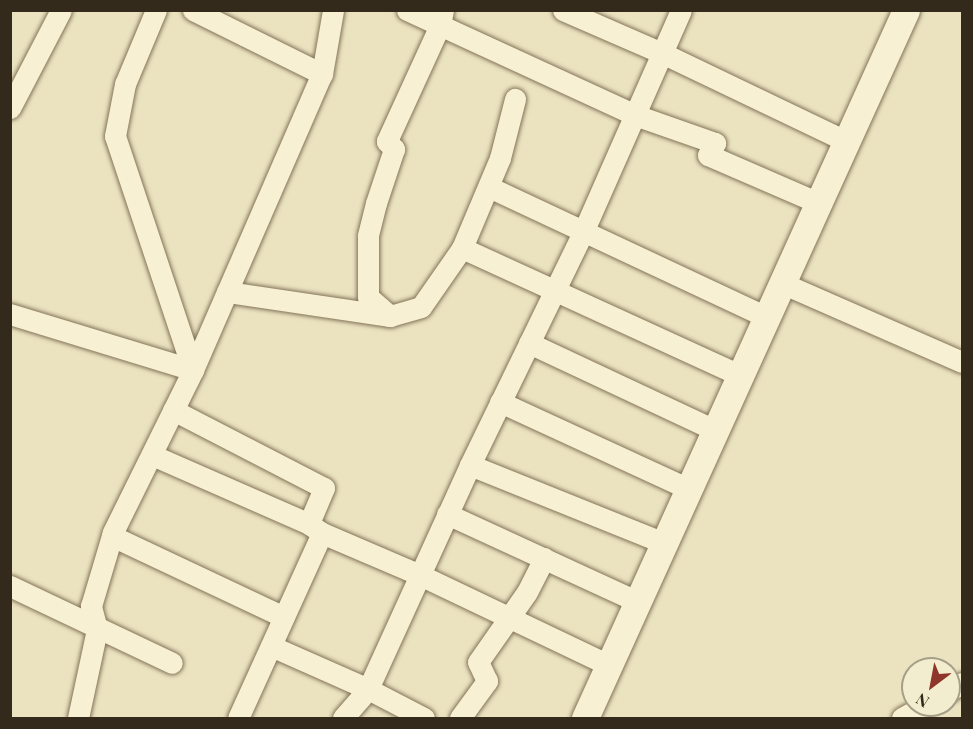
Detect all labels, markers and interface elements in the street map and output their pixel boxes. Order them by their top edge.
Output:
north arrow [901,657,961,717]
text: N [912,689,933,713]

